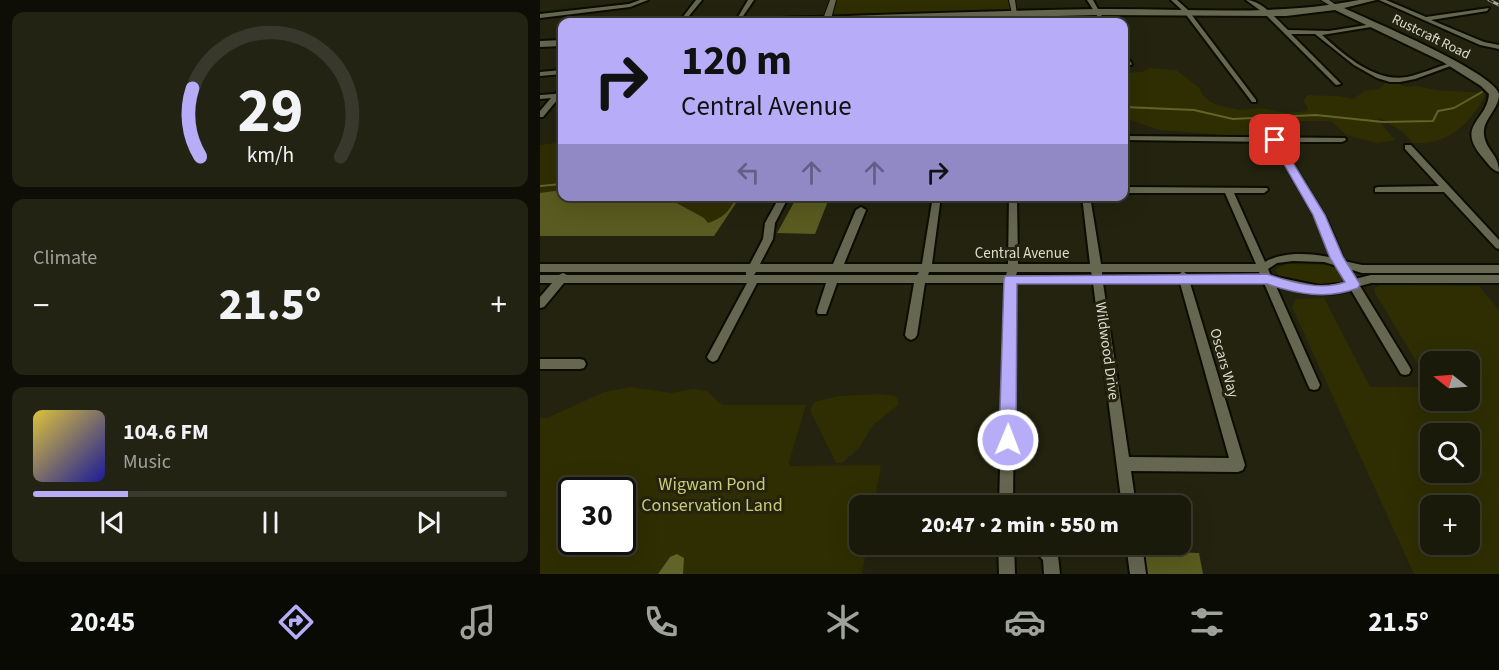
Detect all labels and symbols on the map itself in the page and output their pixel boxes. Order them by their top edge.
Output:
street label: Rustcraft Road [1388,9,1474,65]
pin [1249,114,1300,165]
street label: Central Avenue [975,243,1069,264]
street label: Wildwood Drive [1090,301,1124,401]
street label: Oscars Way [1204,326,1244,400]
north arrow [1420,351,1480,411]
position arrow [976,408,1040,472]
park label: Wigwam Pond Conservation Land [641,472,783,518]
speed limit sign: 30 [558,477,636,555]

